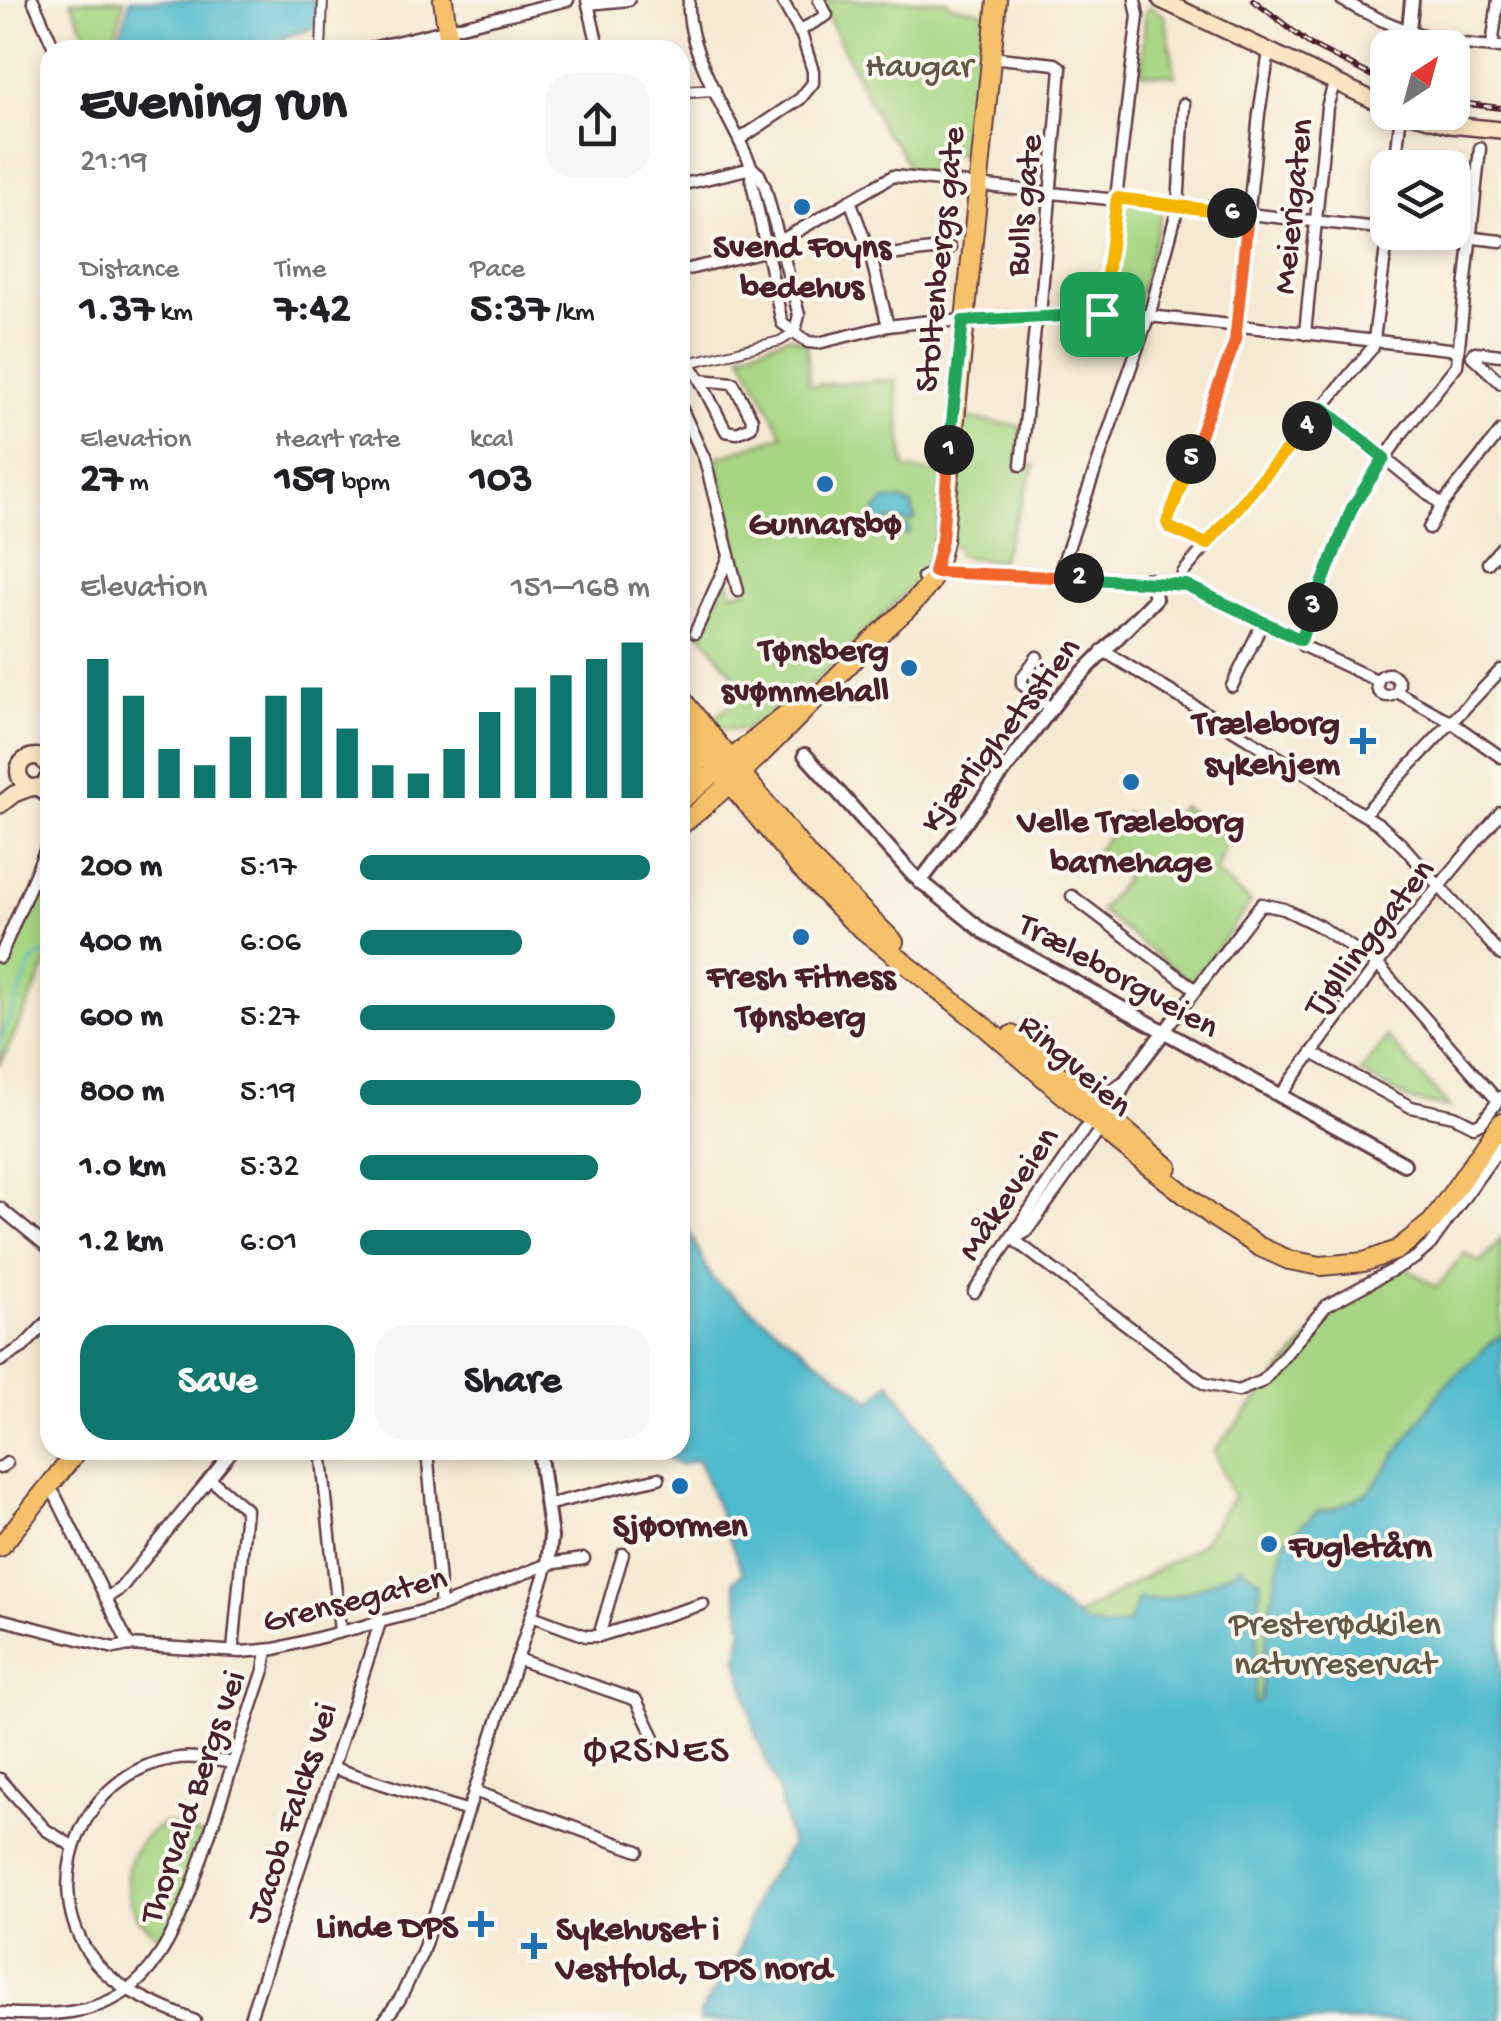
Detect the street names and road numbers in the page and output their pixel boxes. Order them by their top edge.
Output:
street label: Meierigaten [1266,116,1325,296]
street label: Stoltenbergs gate [908,124,977,395]
street label: Bulls gate [999,132,1054,280]
street label: Kjærlighetsstien [913,630,1092,843]
street label: Tjøllinggaten [1296,852,1446,1028]
street label: Træleborgveien [1008,905,1225,1050]
street label: Ringveien [1008,1006,1139,1128]
street label: Måkeveien [951,1120,1071,1270]
street label: Grensegaten [259,1560,452,1645]
street label: Thorvald Bergs vei [132,1666,258,1932]
street label: Jacob Falcks vei [239,1698,349,1929]

